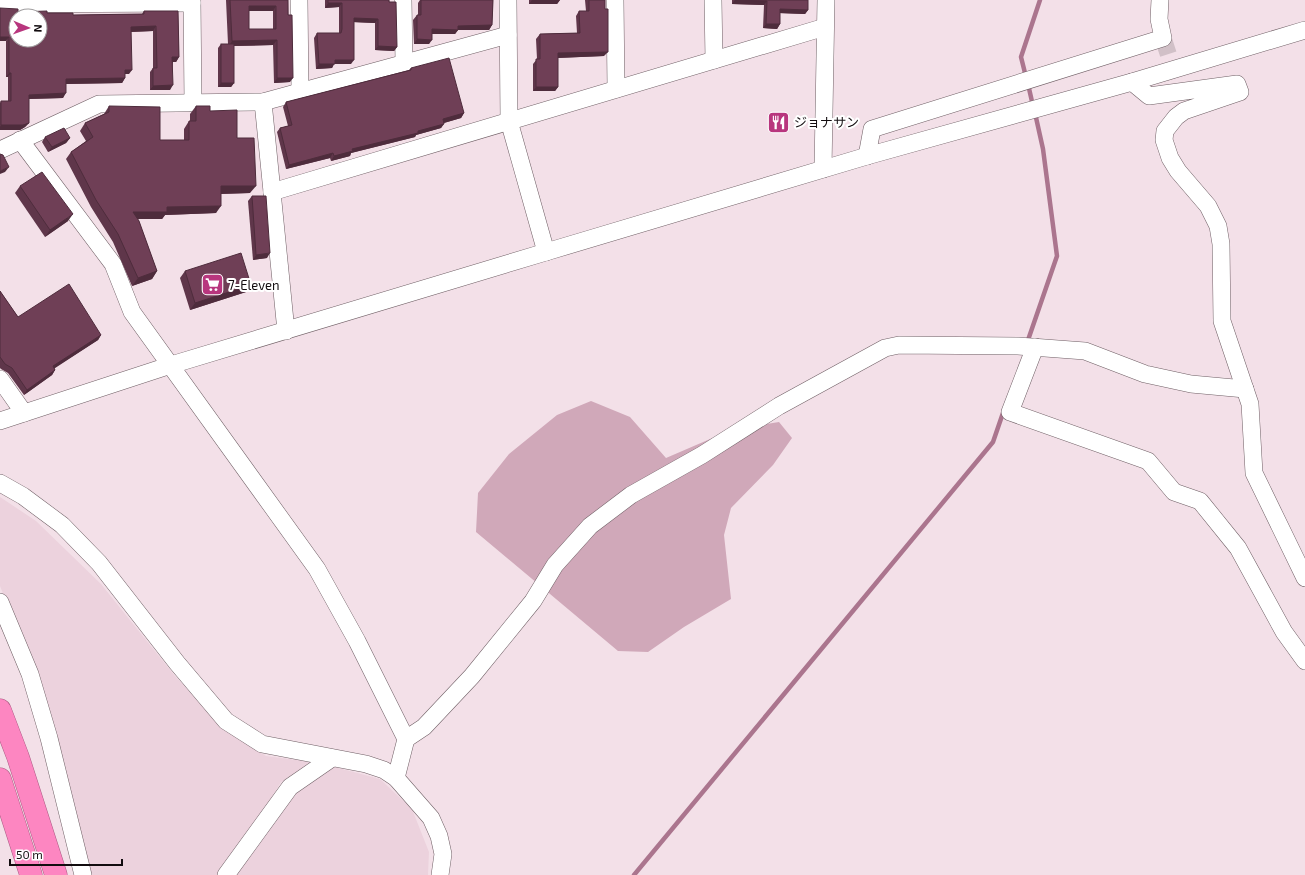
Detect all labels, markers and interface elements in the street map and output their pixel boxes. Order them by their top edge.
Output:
north arrow [8,8,48,48]
text: N [32,24,45,33]
restaurant icon: ジョナサン [766,109,792,135]
place label: ジョナサン [794,114,859,130]
supermarket icon: 7-Eleven [200,272,226,298]
place label: 7-Eleven [228,277,280,293]
scale bar [10,841,122,867]
text: 50 m [16,847,43,861]

